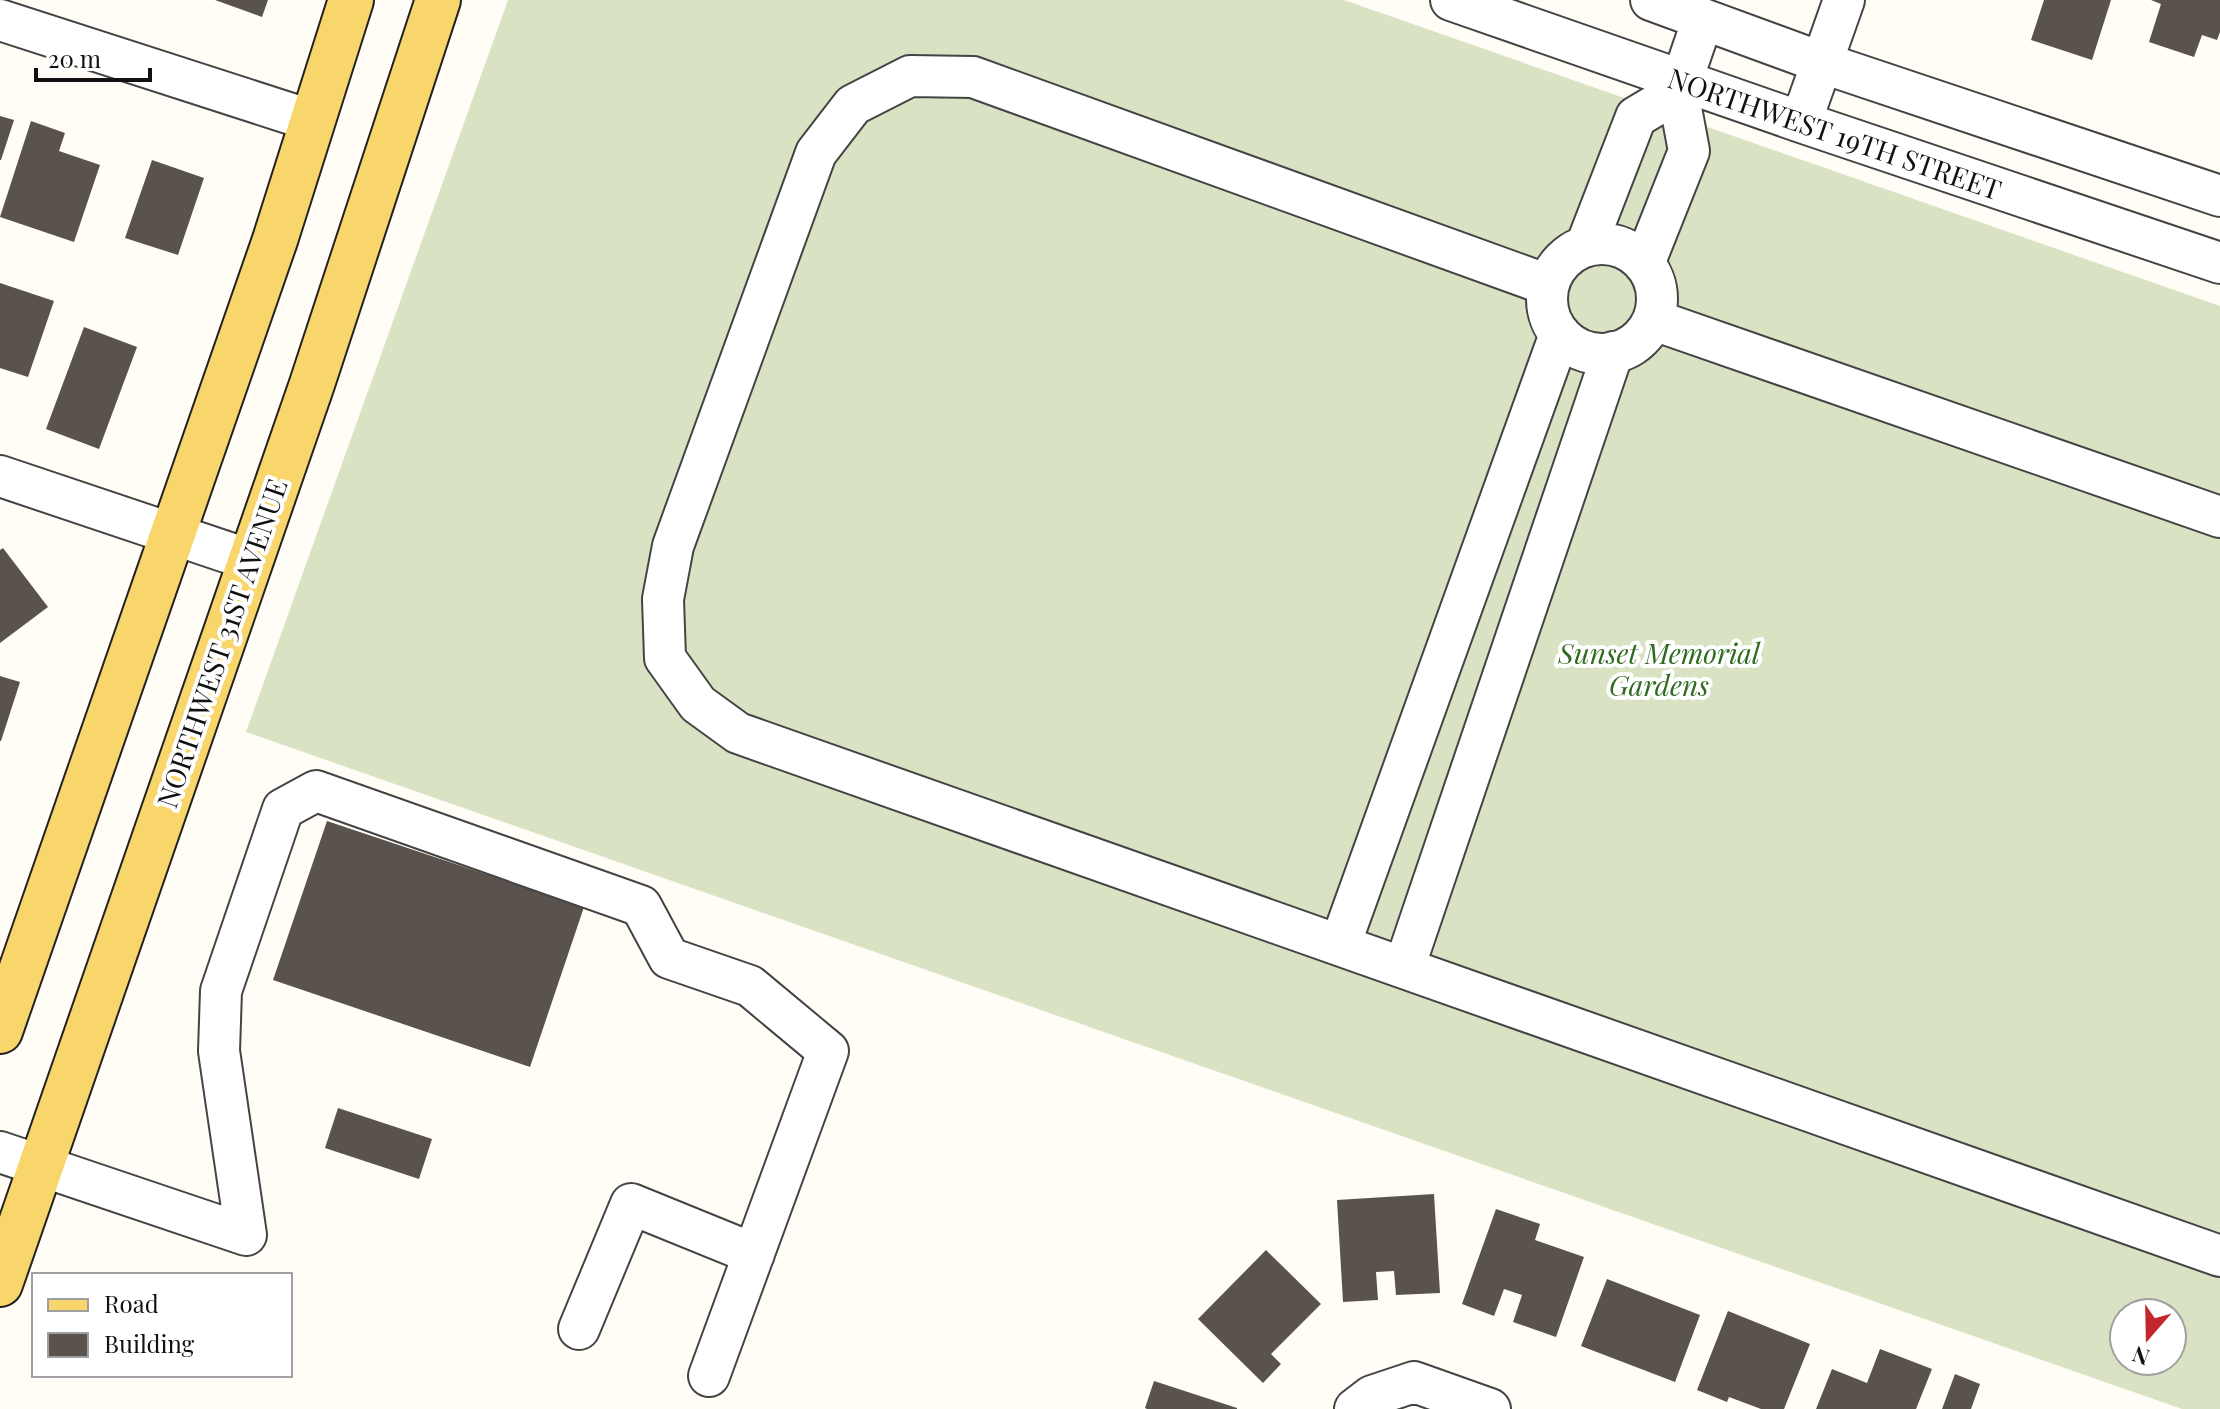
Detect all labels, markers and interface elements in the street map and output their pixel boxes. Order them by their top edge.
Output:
scale bar [36,32,150,82]
text: 20 m [48,42,101,74]
street label: NORTHWEST 19TH STREET [1663,59,2007,207]
street label: NORTHWEST 31ST AVENUE [147,474,295,812]
park label: Sunset Memorial Gardens [1557,634,1761,703]
legend [32,1273,292,1377]
text: Road [104,1287,159,1319]
north arrow [2108,1297,2188,1377]
text: Building [104,1327,195,1359]
text: N [2128,1340,2153,1374]

